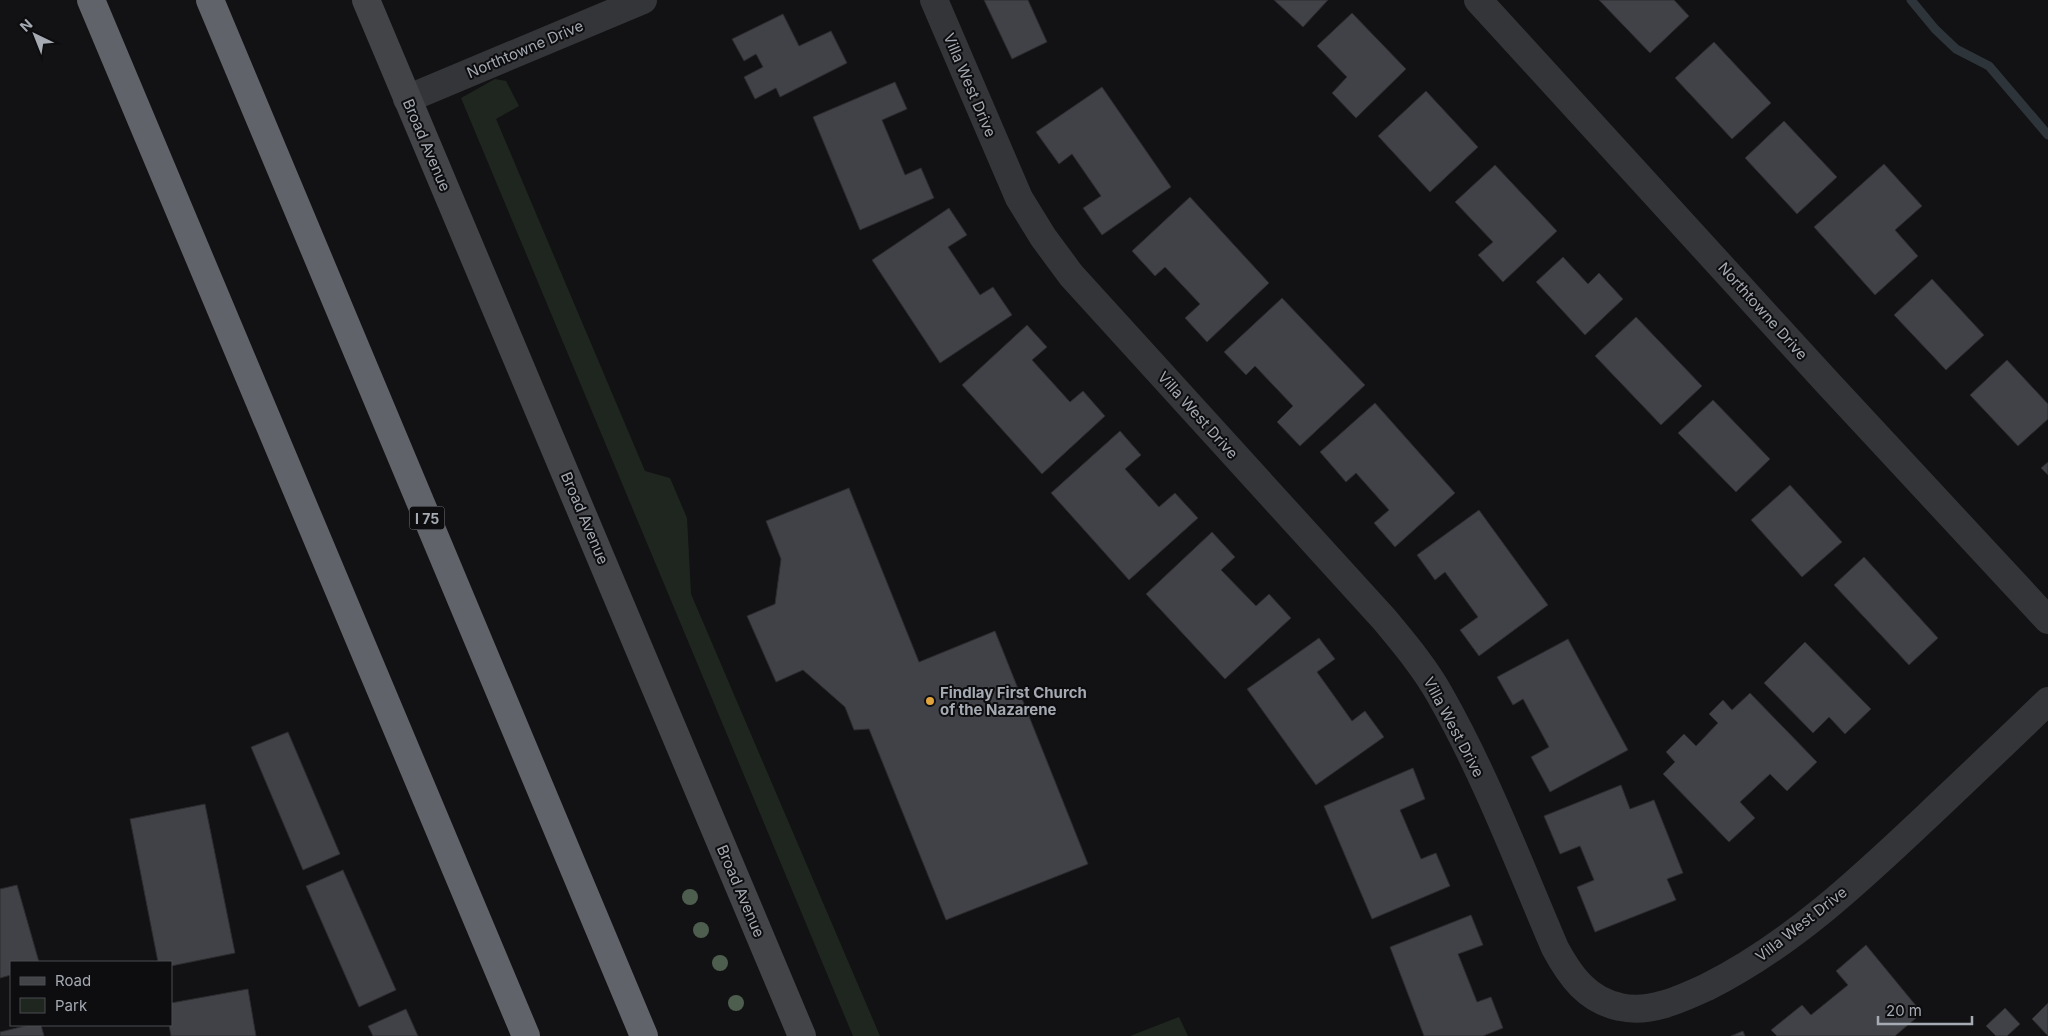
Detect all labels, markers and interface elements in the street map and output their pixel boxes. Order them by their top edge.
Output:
north arrow [10,10,60,60]
text: N [16,15,35,35]
street label: Northtowne Drive [464,16,586,82]
street label: Villa West Drive [940,30,1000,140]
street label: Broad Avenue [399,96,455,194]
street label: Northtowne Drive [1714,258,1812,364]
street label: Villa West Drive [1154,367,1242,463]
street label: Broad Avenue [557,469,613,567]
road number: I 75 [410,506,444,530]
street label: Villa West Drive [1420,674,1488,780]
place label: Findlay First Church of the Nazarene [940,683,1087,719]
marker: Findlay First Church of the Nazarene [924,695,936,707]
street label: Broad Avenue [713,842,769,940]
street label: Villa West Drive [1751,882,1851,966]
legend [10,961,172,1026]
text: Road [55,971,91,990]
scale bar [1878,994,1972,1026]
text: Park [55,996,88,1015]
text: 20 m [1886,1001,1922,1020]

